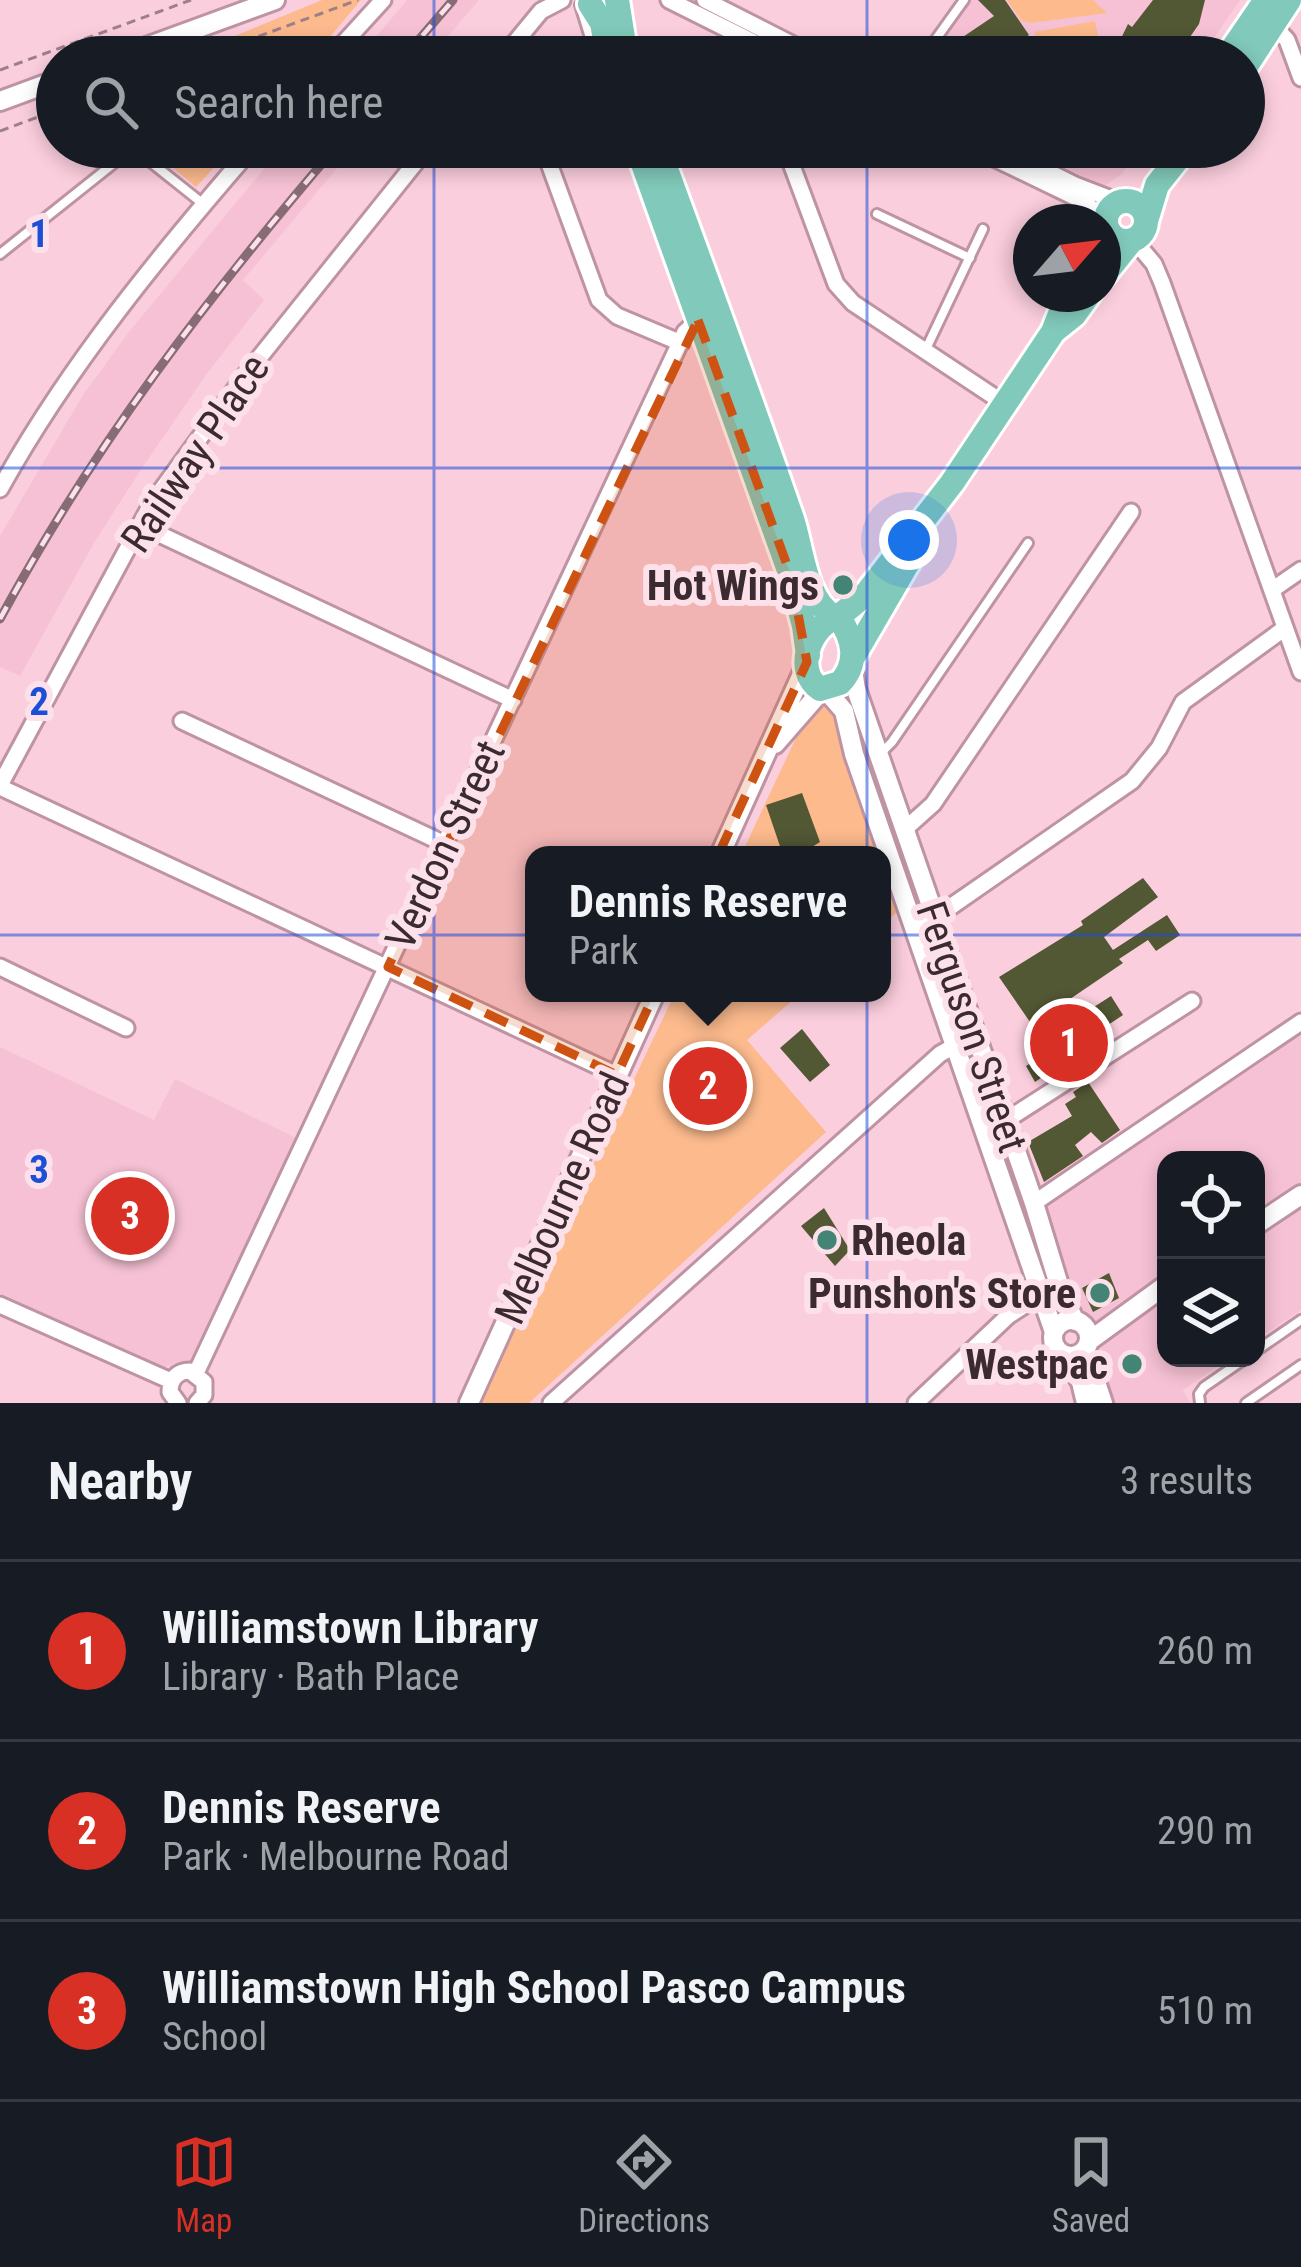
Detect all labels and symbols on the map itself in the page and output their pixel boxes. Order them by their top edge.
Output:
north arrow [1013,204,1121,312]
text: 1 [29,211,49,257]
street label: Railway Place [111,345,279,561]
your location [879,510,939,570]
place label: Hot Wings [647,561,819,610]
marker: Hot Wings [830,572,856,598]
text: 2 [29,679,49,725]
street label: Verdon Street [375,733,515,957]
street label: Ferguson Street [906,895,1038,1159]
pin: 1 [1030,998,1108,1088]
pin: 2 [669,1041,747,1131]
street label: Melbourne Road [485,1065,639,1331]
text: 3 [29,1147,49,1193]
pin: 3 [91,1171,169,1261]
place label: Rheola [851,1216,966,1265]
marker: Rheola [814,1227,840,1253]
place label: Punshon's Store [808,1269,1076,1318]
marker: Punshon's Store [1087,1280,1113,1306]
place label: Westpac [965,1340,1108,1389]
marker: Westpac [1119,1351,1145,1377]

